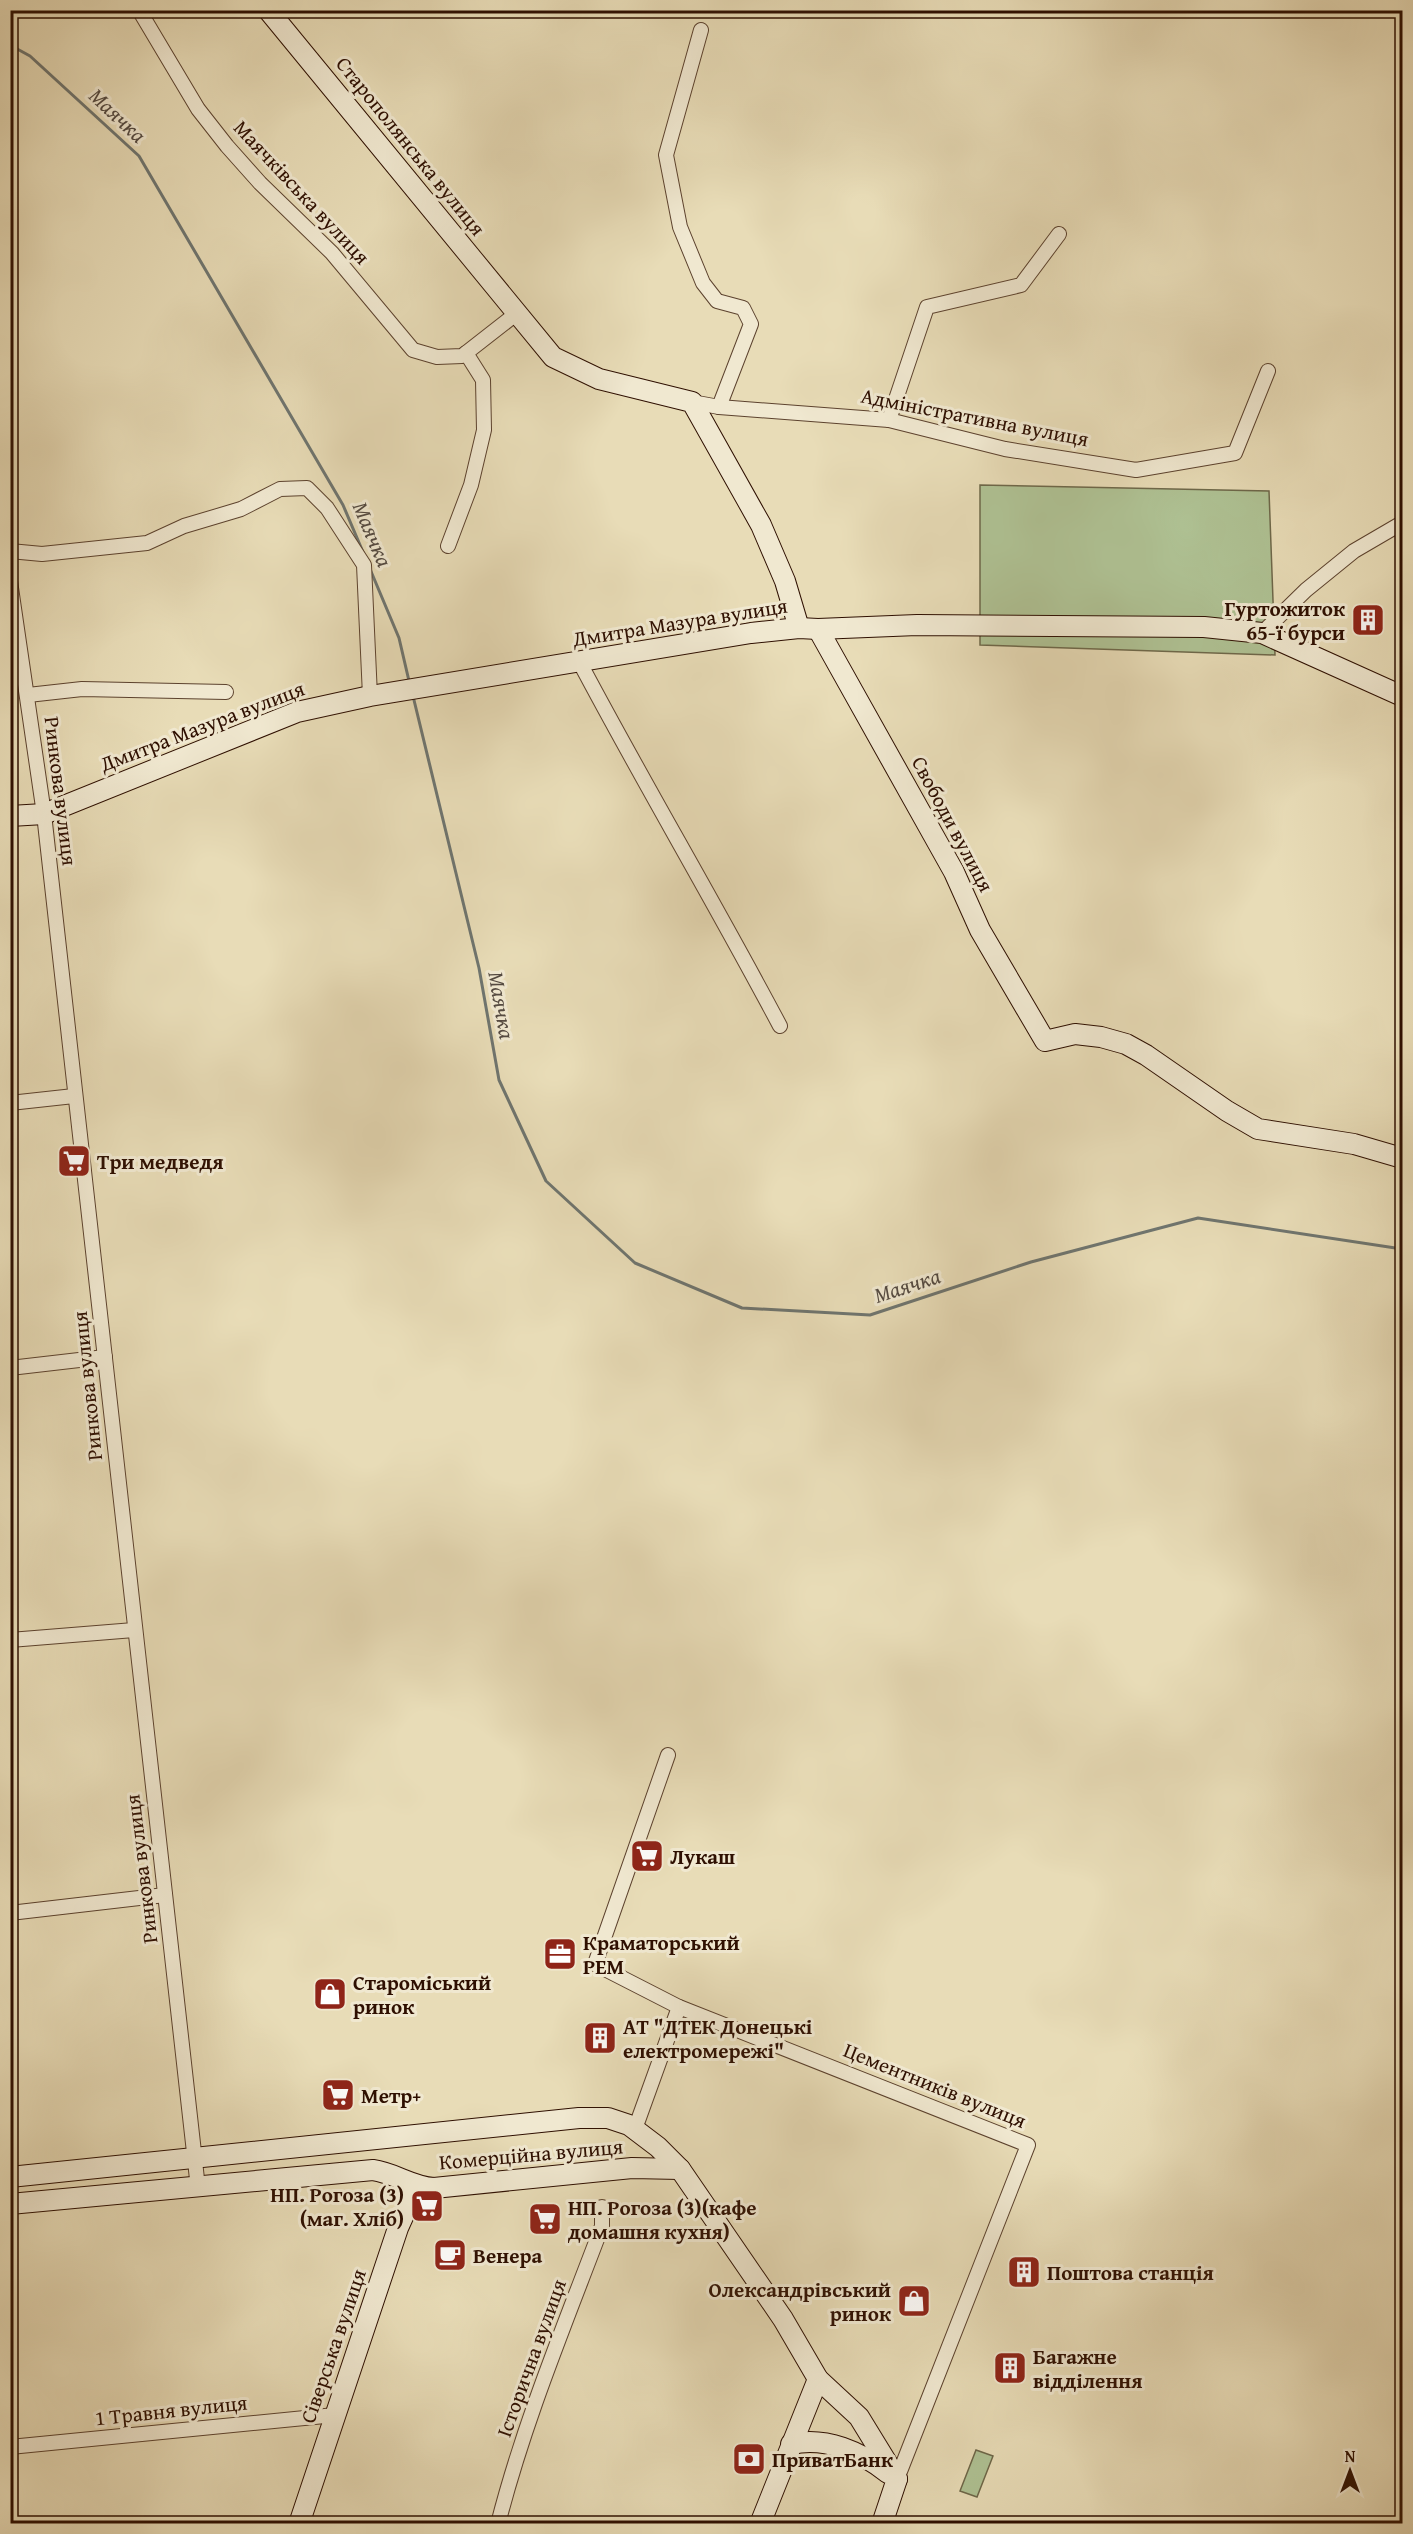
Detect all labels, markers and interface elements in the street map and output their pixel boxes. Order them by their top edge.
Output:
street label: Старополянська вулиця [329,50,493,243]
water label: Маячка [82,80,154,150]
street label: Маячківська вулиця [227,113,378,272]
street label: Адміністративна вулиця [859,380,1092,454]
water label: Маячка [345,496,401,572]
street label: Дмитра Мазура вулиця [570,590,790,654]
place label: Гуртожиток 65-ї бурси [1224,593,1346,648]
building icon: Гуртожиток 65-ї бурси [1350,602,1386,638]
street label: Дмитра Мазура вулиця [94,673,309,780]
street label: Ринкова вулиця [36,715,86,868]
street label: Свободи вулиця [904,751,1002,898]
water label: Маячка [480,969,524,1041]
supermarket icon: Три медведя [56,1143,92,1179]
place label: Три медведя [97,1146,224,1177]
water label: Маячка [870,1259,944,1311]
street label: Ринкова вулиця [64,1309,110,1462]
street label: Ринкова вулиця [116,1792,166,1945]
supermarket icon: Лукаш [629,1838,665,1874]
place label: Лукаш [670,1841,735,1872]
place label: Краматорський РЕМ [583,1927,740,1982]
office icon: Краматорський РЕМ [542,1936,578,1972]
place label: Староміський ринок [353,1967,491,2022]
shop icon: Староміський ринок [312,1976,348,2012]
place label: АТ "ДТЕК Донецькі електромережі" [623,2011,813,2066]
building icon: АТ "ДТЕК Донецькі електромережі" [582,2020,618,2056]
street label: Цементників вулиця [839,2034,1031,2136]
supermarket icon: Метр+ [320,2077,356,2113]
place label: Метр+ [361,2080,421,2111]
street label: Комерційна вулиця [438,2130,625,2177]
place label: НП. Рогоза (3) (маг. Хліб) [270,2179,404,2234]
supermarket icon: НП. Рогоза (3) (маг. Хліб) [409,2188,445,2224]
place label: НП. Рогоза (3)(кафе домашня кухня) [568,2192,757,2247]
supermarket icon: НП. Рогоза (3)(кафе домашня кухня) [527,2201,563,2237]
cafe icon: Венера [432,2237,468,2273]
place label: Венера [473,2240,542,2271]
building icon: Поштова станція [1006,2254,1042,2290]
place label: Поштова станція [1047,2257,1214,2288]
street label: Сіверська вулиця [292,2264,374,2427]
street label: Історична вулиця [488,2274,574,2441]
place label: Олександрівський ринок [709,2274,892,2329]
shop icon: Олександрівський ринок [896,2283,932,2319]
place label: Багажне відділення [1033,2341,1142,2396]
building icon: Багажне відділення [992,2350,1028,2386]
street label: 1 Травня вулиця [93,2387,249,2433]
bank icon: ПриватБанк [731,2441,767,2477]
north arrow [1320,2441,1380,2501]
place label: ПриватБанк [772,2444,894,2475]
text: N [1345,2444,1356,2468]

